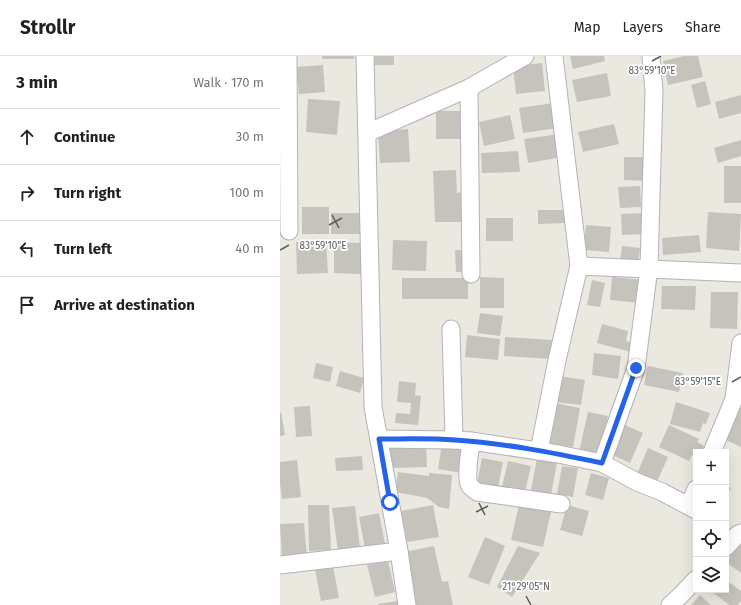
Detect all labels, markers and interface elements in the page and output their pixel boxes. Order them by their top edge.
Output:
text: Strollr [20,16,75,39]
text: Map [574,19,600,36]
text: Layers [622,19,663,36]
text: Share [685,19,721,36]
text: 83°59'10"E [628,65,676,77]
text: 3 min [16,72,58,93]
text: Walk · 170 m [193,75,264,90]
icon: ahead [16,126,38,148]
text: Continue [54,128,115,146]
text: 30 m [236,129,264,144]
icon: right [16,182,38,204]
text: Turn right [54,184,121,202]
text: 100 m [229,185,264,200]
icon: left [16,238,38,260]
text: Turn left [54,240,112,258]
text: 83°59'10"E [299,240,347,252]
text: 40 m [235,241,264,256]
icon: arrive [16,294,38,316]
text: Arrive at destination [54,296,195,314]
route end [627,359,645,377]
text: 83°59'15"E [675,376,721,388]
map controls [693,449,729,593]
button: + [693,449,729,485]
button: − [693,485,729,521]
route start [381,493,399,511]
button: locate [693,521,729,557]
button: layers [693,557,729,593]
text: 21°29'05"N [502,581,550,593]

